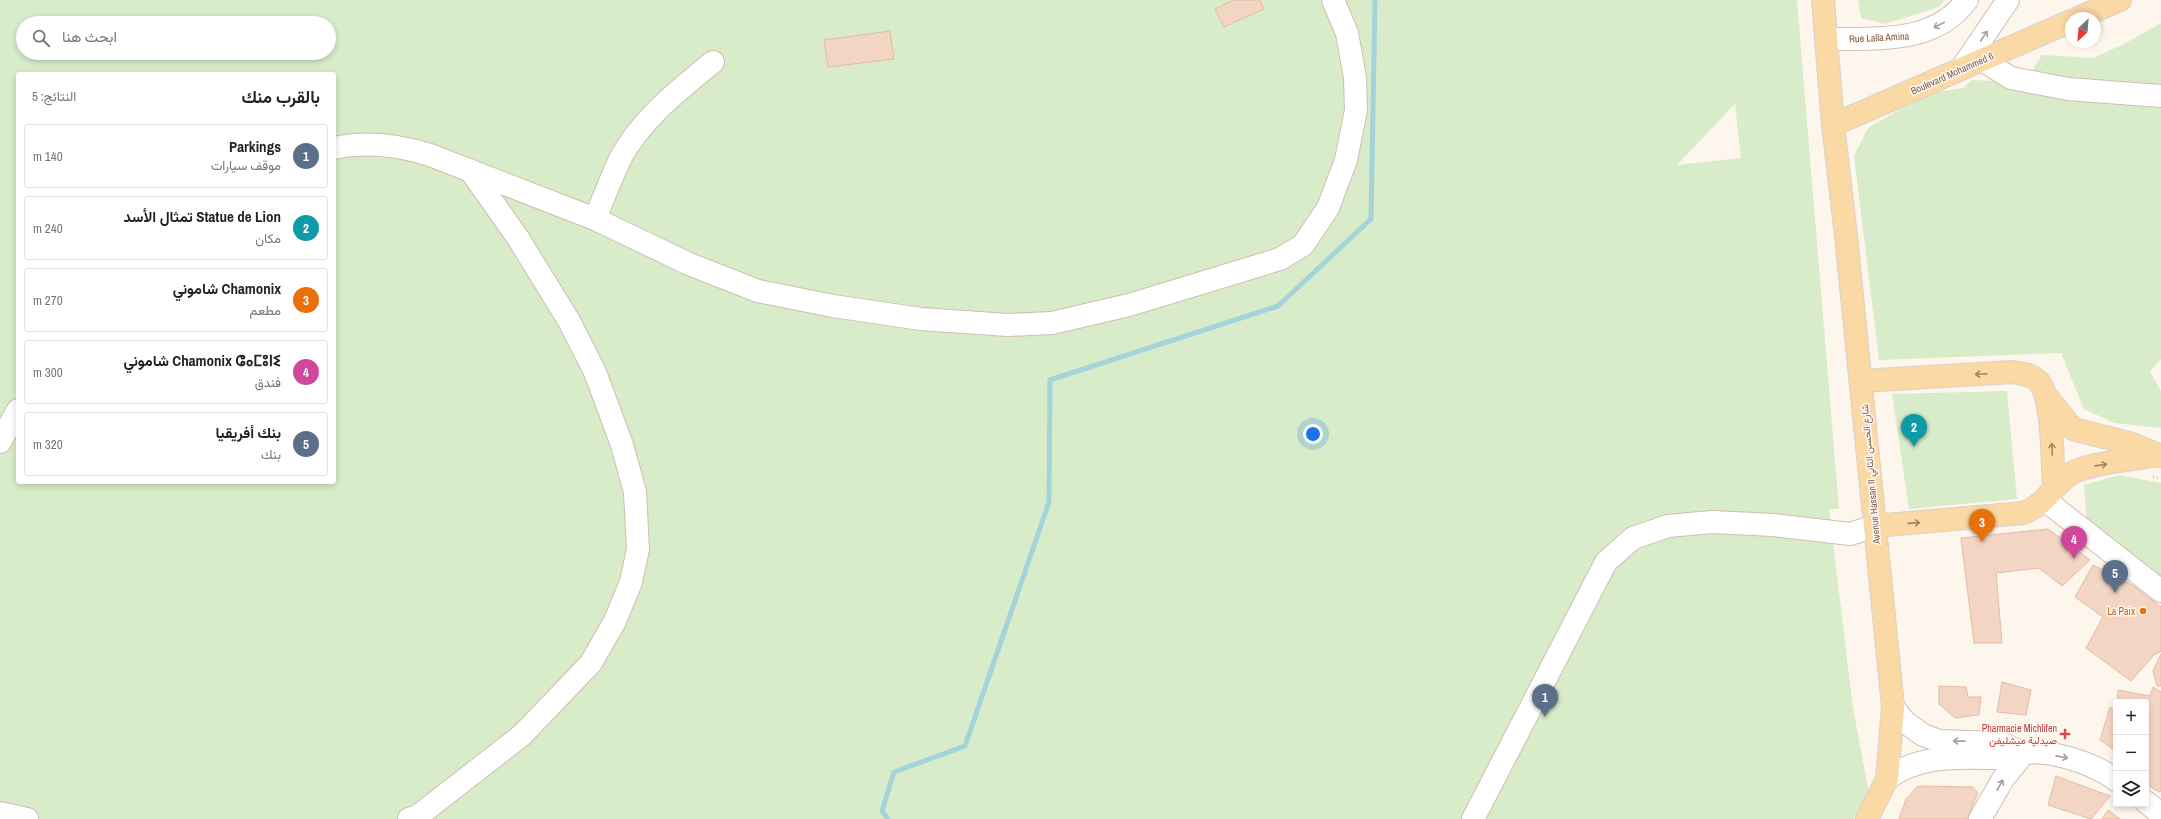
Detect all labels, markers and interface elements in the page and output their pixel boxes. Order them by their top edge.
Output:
north arrow [2065,12,2101,48]
search box [16,16,336,60]
one-way arrow [1933,22,1945,30]
text: ابحث هنا [62,26,117,47]
icon: search [30,27,52,49]
street label: Rue Lalla Amina [1849,29,1910,46]
one-way arrow [1980,31,1988,42]
street label: Boulevard Mohammed 6 [1909,49,1996,98]
text: بالقرب منك [241,85,320,108]
text: النتائج: 5 [32,88,76,105]
text: Parkings [229,136,281,157]
text: 140 m [33,148,63,165]
text: 1 [303,148,309,165]
text: موقف سيارات [211,157,281,174]
text: Statue de Lion تمثال الأسد [123,206,281,227]
text: 240 m [33,220,63,237]
text: 2 [303,220,309,237]
text: مكان [255,230,281,247]
text: Chamonix شاموني [173,278,281,299]
text: 270 m [33,292,63,309]
text: 3 [303,292,309,309]
text: مطعم [250,302,281,319]
text: Chamonix ⵛⴰⵎⵓⵏⵉ شاموني [124,350,281,371]
text: 300 m [33,364,63,381]
text: 4 [303,364,309,381]
one-way arrow [1975,370,1988,377]
text: فندق [255,374,281,391]
street label: Avenue Hassan II شارع الحسن الثاني [1858,403,1885,545]
pin: 2 [1901,414,1927,447]
text: بنك أفريقيا [215,422,281,443]
your location [1303,424,1323,444]
text: 320 m [33,436,63,453]
text: 5 [303,436,309,453]
one-way arrow [2048,443,2055,456]
text: بنك [261,446,281,463]
one-way arrow [2094,461,2107,469]
pin: 3 [1969,509,1995,542]
one-way arrow [1907,519,1920,526]
pin: 4 [2061,526,2087,559]
pin: 5 [2102,560,2128,593]
place label: La Paix [2107,605,2136,618]
marker: La Paix [2138,606,2148,616]
pin: 1 [1532,684,1558,717]
map controls [2113,699,2149,807]
button: + [2113,699,2149,735]
place label: Pharmacie Michlifen صيدلية ميشليفن [1982,722,2057,747]
marker: Pharmacie Michlifen صيدلية ميشليفن [2060,729,2070,739]
button: − [2113,735,2149,771]
one-way arrow [1953,737,1966,745]
one-way arrow [2056,753,2069,761]
button: layers [2113,771,2149,807]
one-way arrow [1996,779,2004,791]

